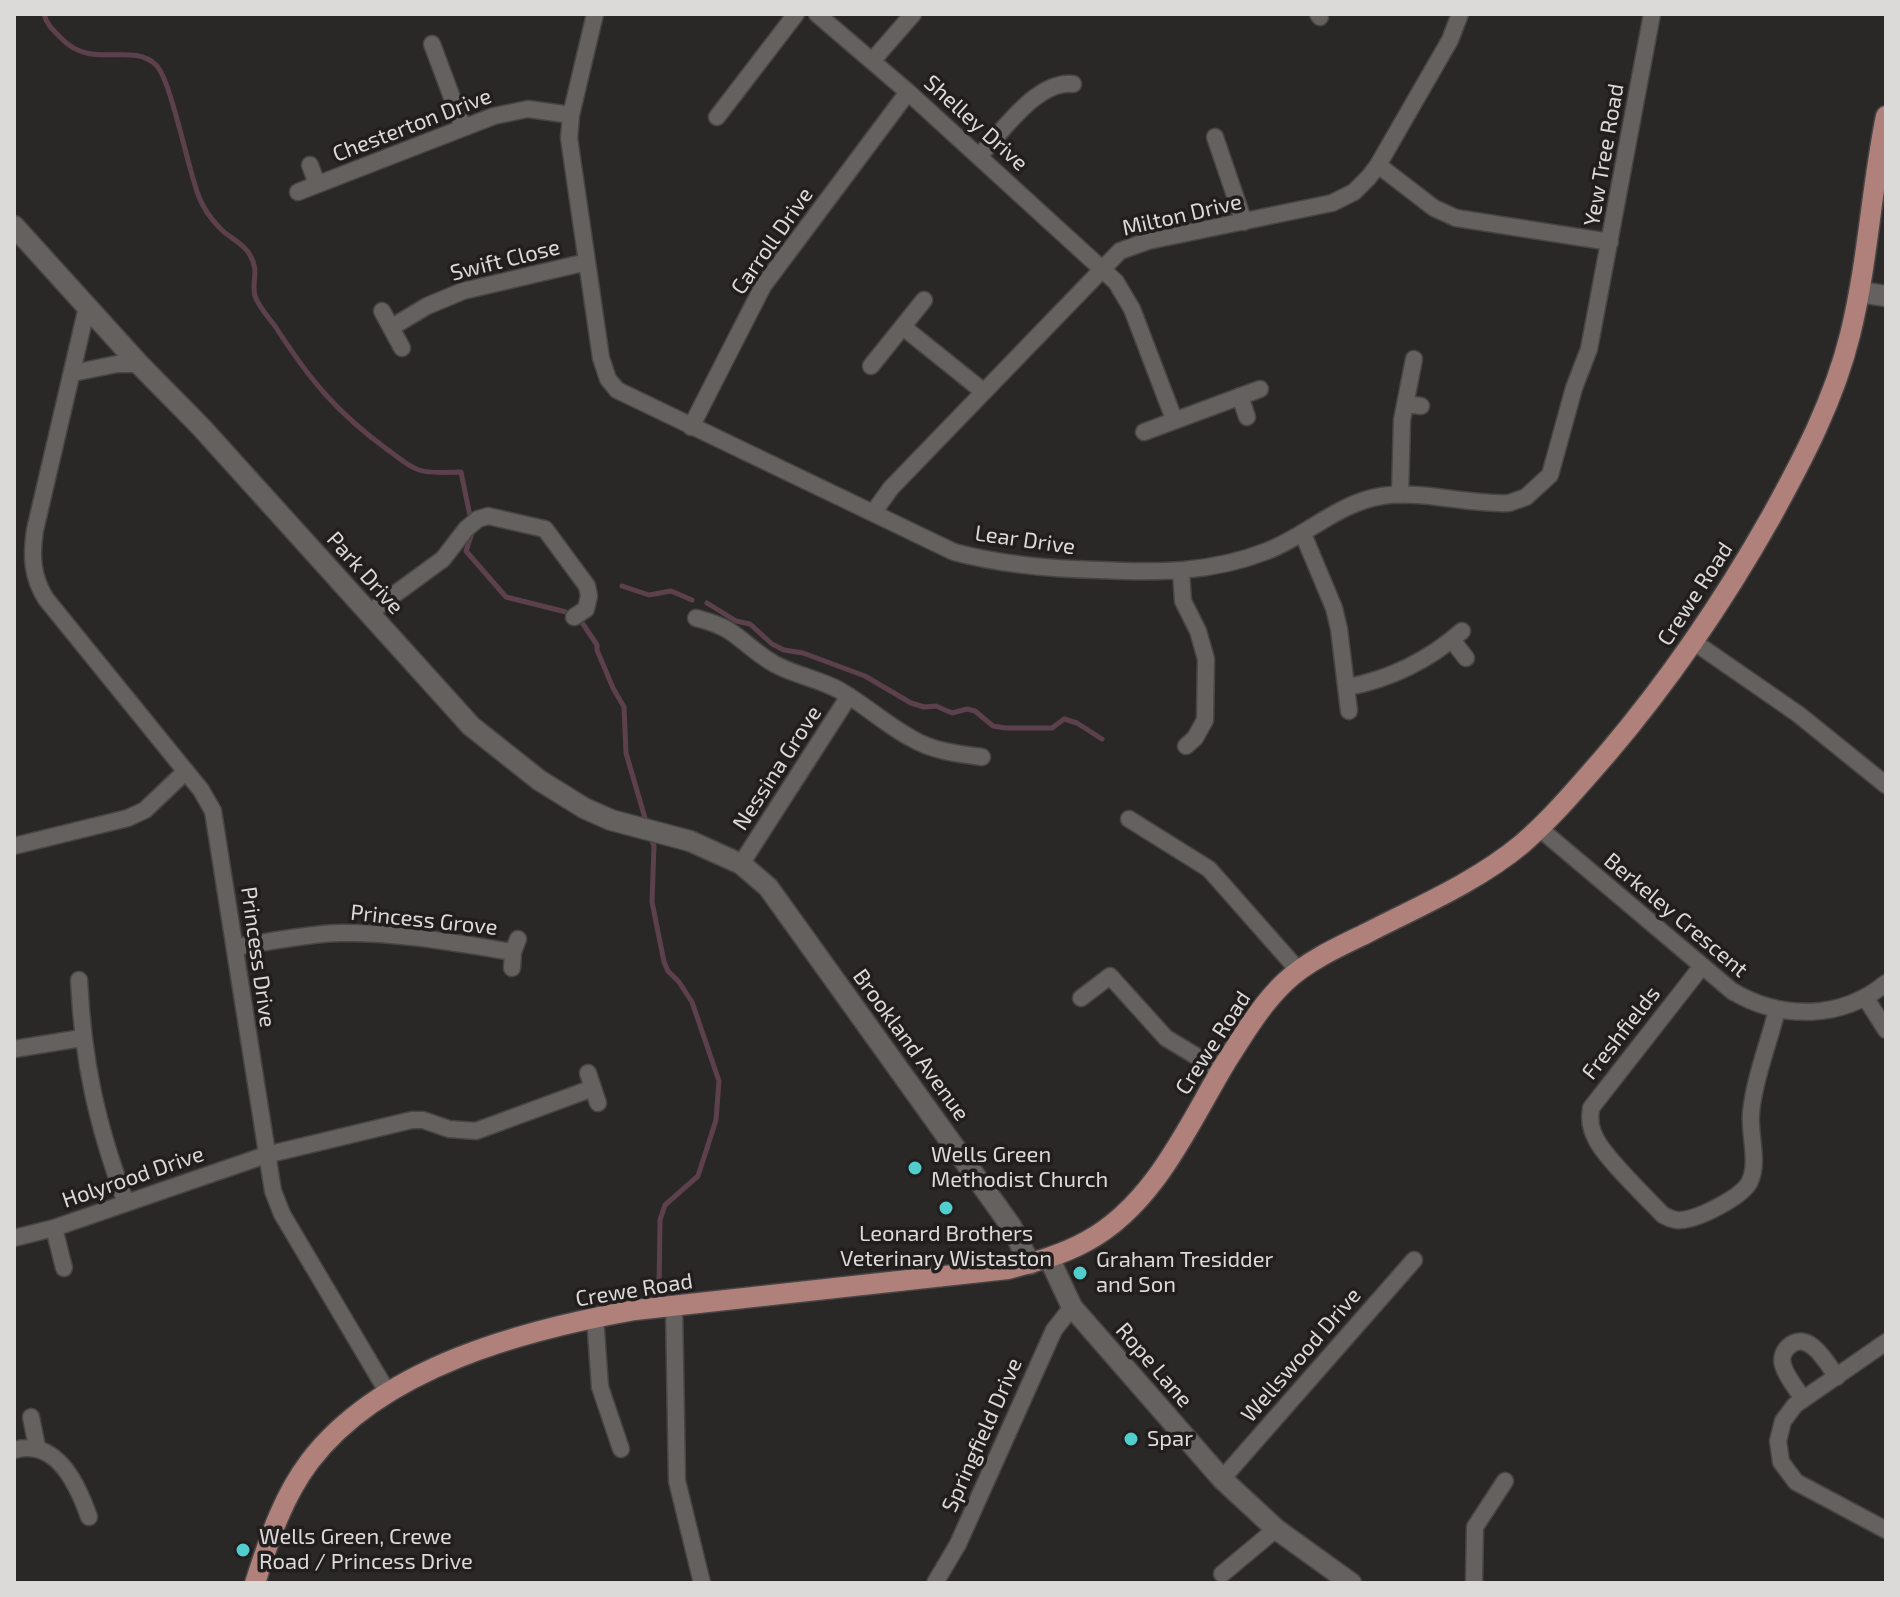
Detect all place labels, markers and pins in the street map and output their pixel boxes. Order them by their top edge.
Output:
place label: Wells Green Methodist Church [931,1142,1108,1194]
marker: Wells Green Methodist Church [906,1159,924,1177]
marker: Leonard Brothers Veterinary Wistaston [937,1199,955,1217]
place label: Leonard Brothers Veterinary Wistaston [840,1221,1052,1272]
place label: Graham Tresidder and Son [1096,1247,1273,1298]
marker: Graham Tresidder and Son [1071,1264,1089,1282]
place label: Spar [1147,1426,1193,1452]
marker: Spar [1122,1430,1140,1448]
place label: Wells Green, Crewe Road / Princess Drive [259,1524,473,1576]
marker: Wells Green, Crewe Road / Princess Drive [234,1541,252,1559]

